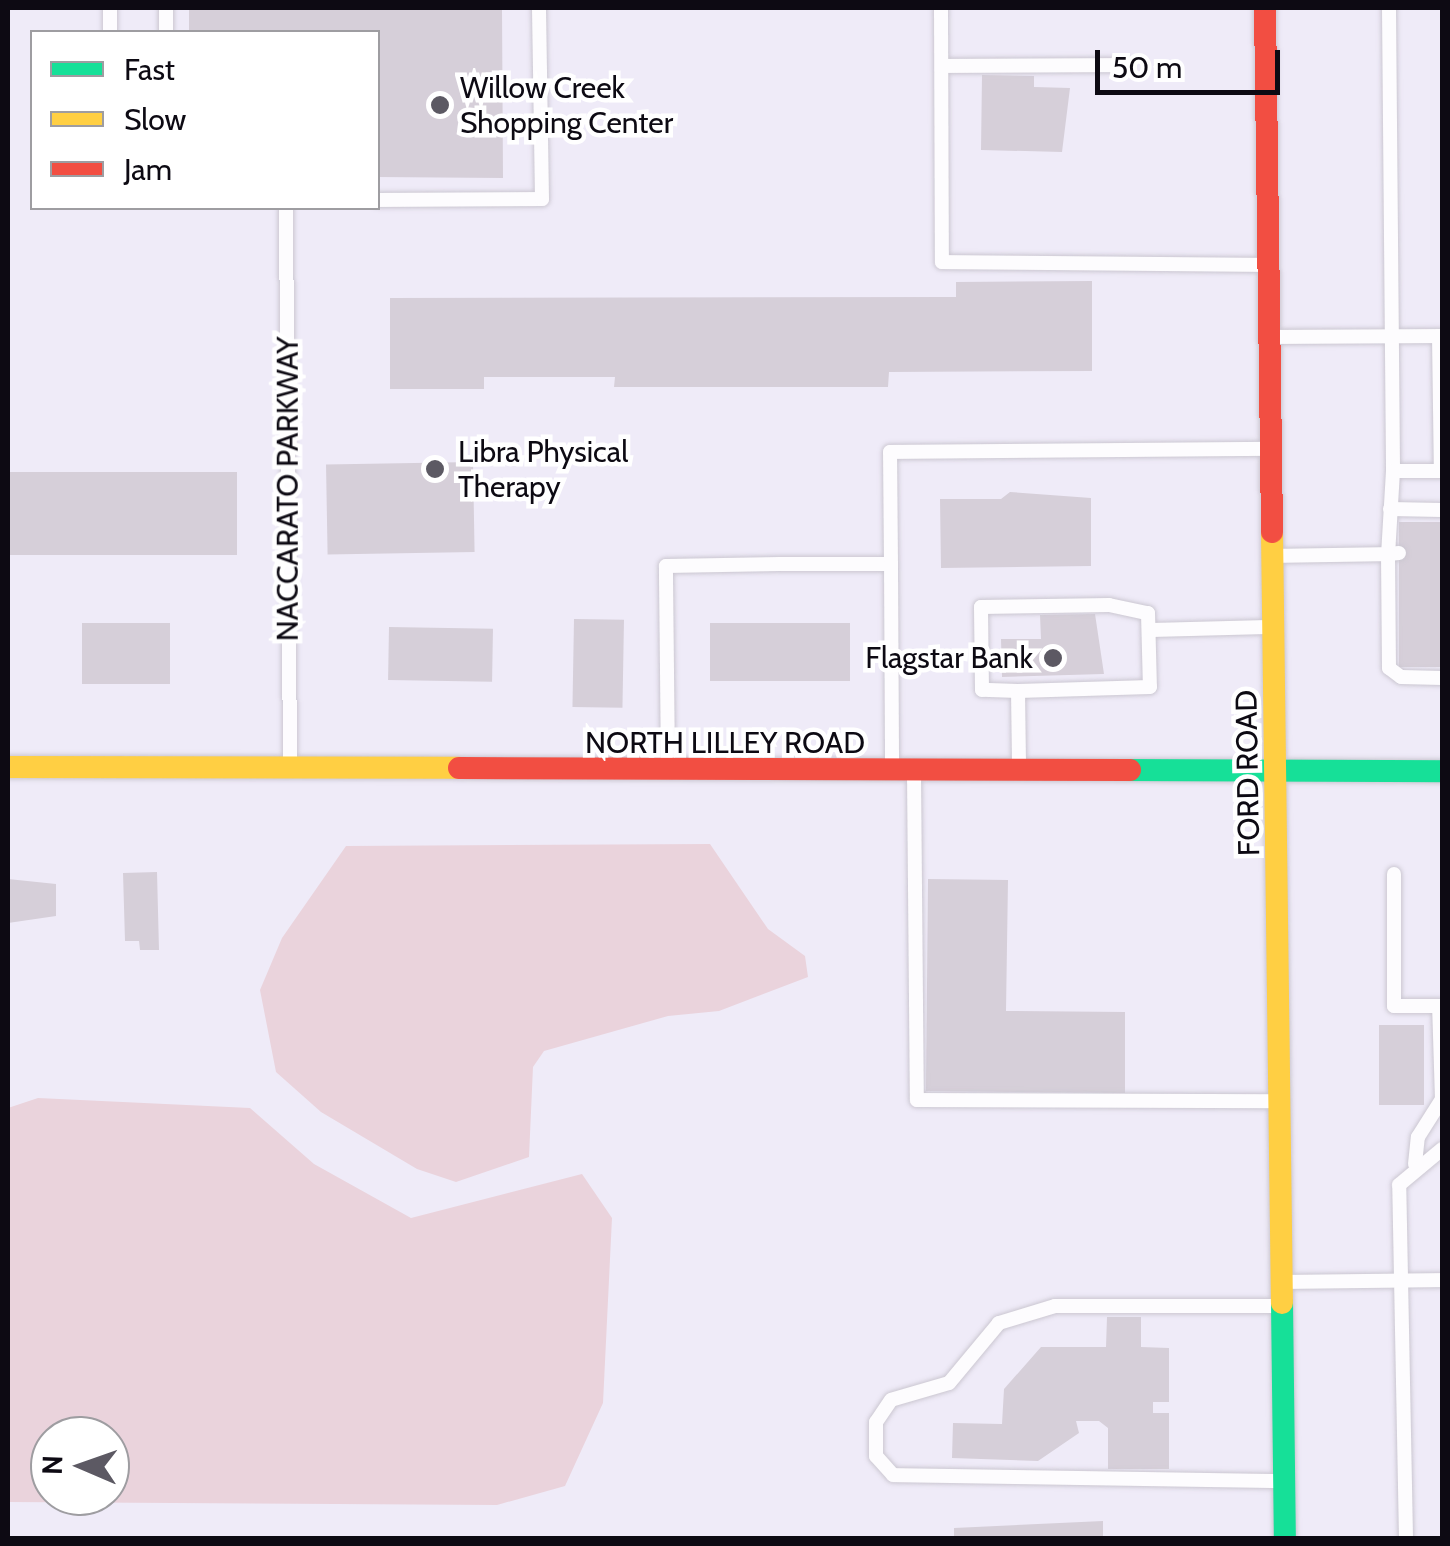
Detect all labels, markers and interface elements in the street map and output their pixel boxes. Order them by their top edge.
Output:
legend [30,30,380,210]
scale bar [1100,30,1285,92]
text: 50 m [1112,49,1182,86]
text: Fast [124,51,175,88]
place label: Willow Creek Shopping Center [460,70,673,140]
marker: Willow Creek Shopping Center [429,94,451,116]
text: Slow [124,101,186,138]
text: Jam [124,151,172,188]
street label: NACCARATO PARKWAY [270,337,306,641]
place label: Libra Physical Therapy [458,434,628,504]
marker: Libra Physical Therapy [422,456,448,482]
place label: Flagstar Bank [865,640,1033,676]
marker: Flagstar Bank [1042,647,1064,669]
street label: FORD ROAD [1229,690,1267,856]
street label: NORTH LILLEY ROAD [585,725,865,761]
north arrow [30,1416,130,1516]
text: N [35,1455,69,1476]

